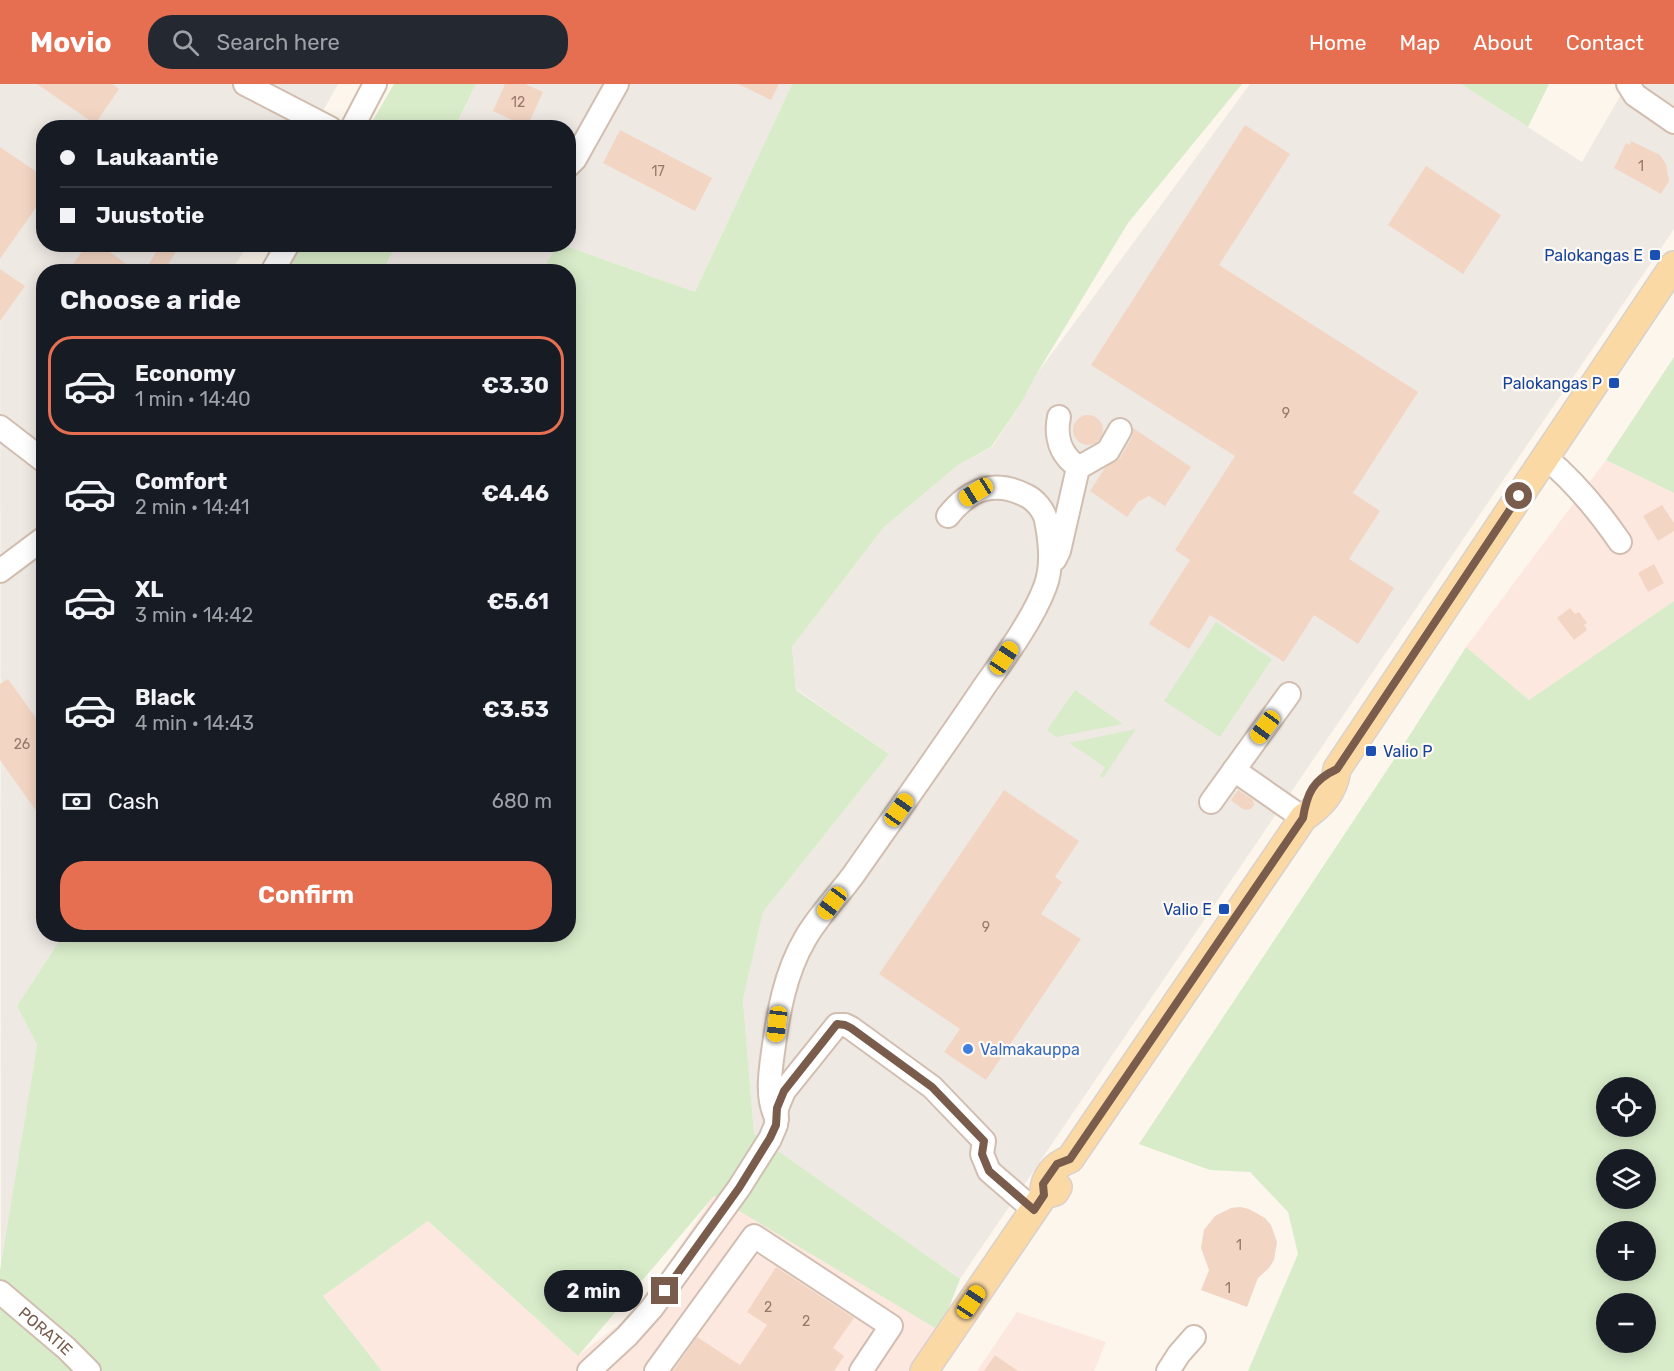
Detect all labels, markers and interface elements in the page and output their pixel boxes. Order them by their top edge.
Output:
search box [148,15,568,69]
text: Movio [30,26,112,59]
icon: search [169,26,202,59]
text: Search here [217,29,340,56]
text: Home [1309,30,1366,55]
text: Map [1399,30,1440,55]
text: About [1473,30,1533,55]
text: Contact [1566,30,1644,55]
house number: 12 [511,94,525,111]
text: Laukaantie [96,144,218,171]
house number: 1 [1638,158,1644,175]
house number: 17 [651,163,665,180]
text: Juustotie [96,202,204,229]
place label: Palokangas E [1544,246,1643,265]
marker: Palokangas E [1648,248,1662,262]
text: Choose a ride [60,284,241,316]
icon: car [63,359,117,413]
text: Economy [135,360,236,387]
text: €3.30 [482,372,549,399]
place label: Palokangas P [1503,374,1602,393]
marker: Palokangas P [1607,376,1621,390]
text: 1 min · 14:40 [135,387,251,411]
house number: 9 [1282,405,1290,422]
icon: car [63,467,117,521]
text: Comfort [135,468,227,495]
car [956,475,996,509]
text: €4.46 [481,480,549,507]
route start [1505,482,1532,509]
text: 2 min · 14:41 [135,495,249,519]
icon: car [63,575,117,629]
text: XL [135,576,163,603]
text: €5.61 [487,588,549,615]
text: 3 min · 14:42 [135,603,253,627]
car [986,638,1022,678]
icon: car [63,683,117,737]
text: Black [135,684,196,711]
text: €3.53 [482,696,549,723]
car [1247,707,1283,747]
text: 4 min · 14:43 [135,711,254,735]
house number: 26 [14,736,30,753]
place label: Valio P [1383,742,1433,761]
marker: Valio P [1364,744,1378,758]
icon: cash [60,785,93,818]
text: Cash [108,788,159,815]
text: 680 m [492,789,552,813]
car [881,790,917,830]
button: Confirm [60,861,552,930]
car [814,883,850,923]
place label: Valio E [1163,900,1212,919]
marker: Valio E [1217,902,1231,916]
house number: 9 [982,919,990,936]
car [766,1005,788,1043]
place label: Valmakauppa [980,1040,1080,1059]
marker: Valmakauppa [961,1042,975,1056]
map controls [1596,1077,1656,1353]
button: locate [1596,1077,1656,1137]
button: layers [1596,1149,1656,1209]
button: + [1596,1221,1656,1281]
house number: 1 [1236,1237,1242,1254]
callout: 2 min [545,1270,644,1312]
route end [651,1277,678,1304]
text: 2 min [566,1279,621,1303]
house number: 1 [1225,1280,1231,1297]
car [953,1282,989,1322]
button: − [1596,1293,1656,1353]
house number: 2 [764,1299,772,1316]
street label: PORATIE [15,1303,77,1359]
house number: 2 [802,1313,810,1330]

